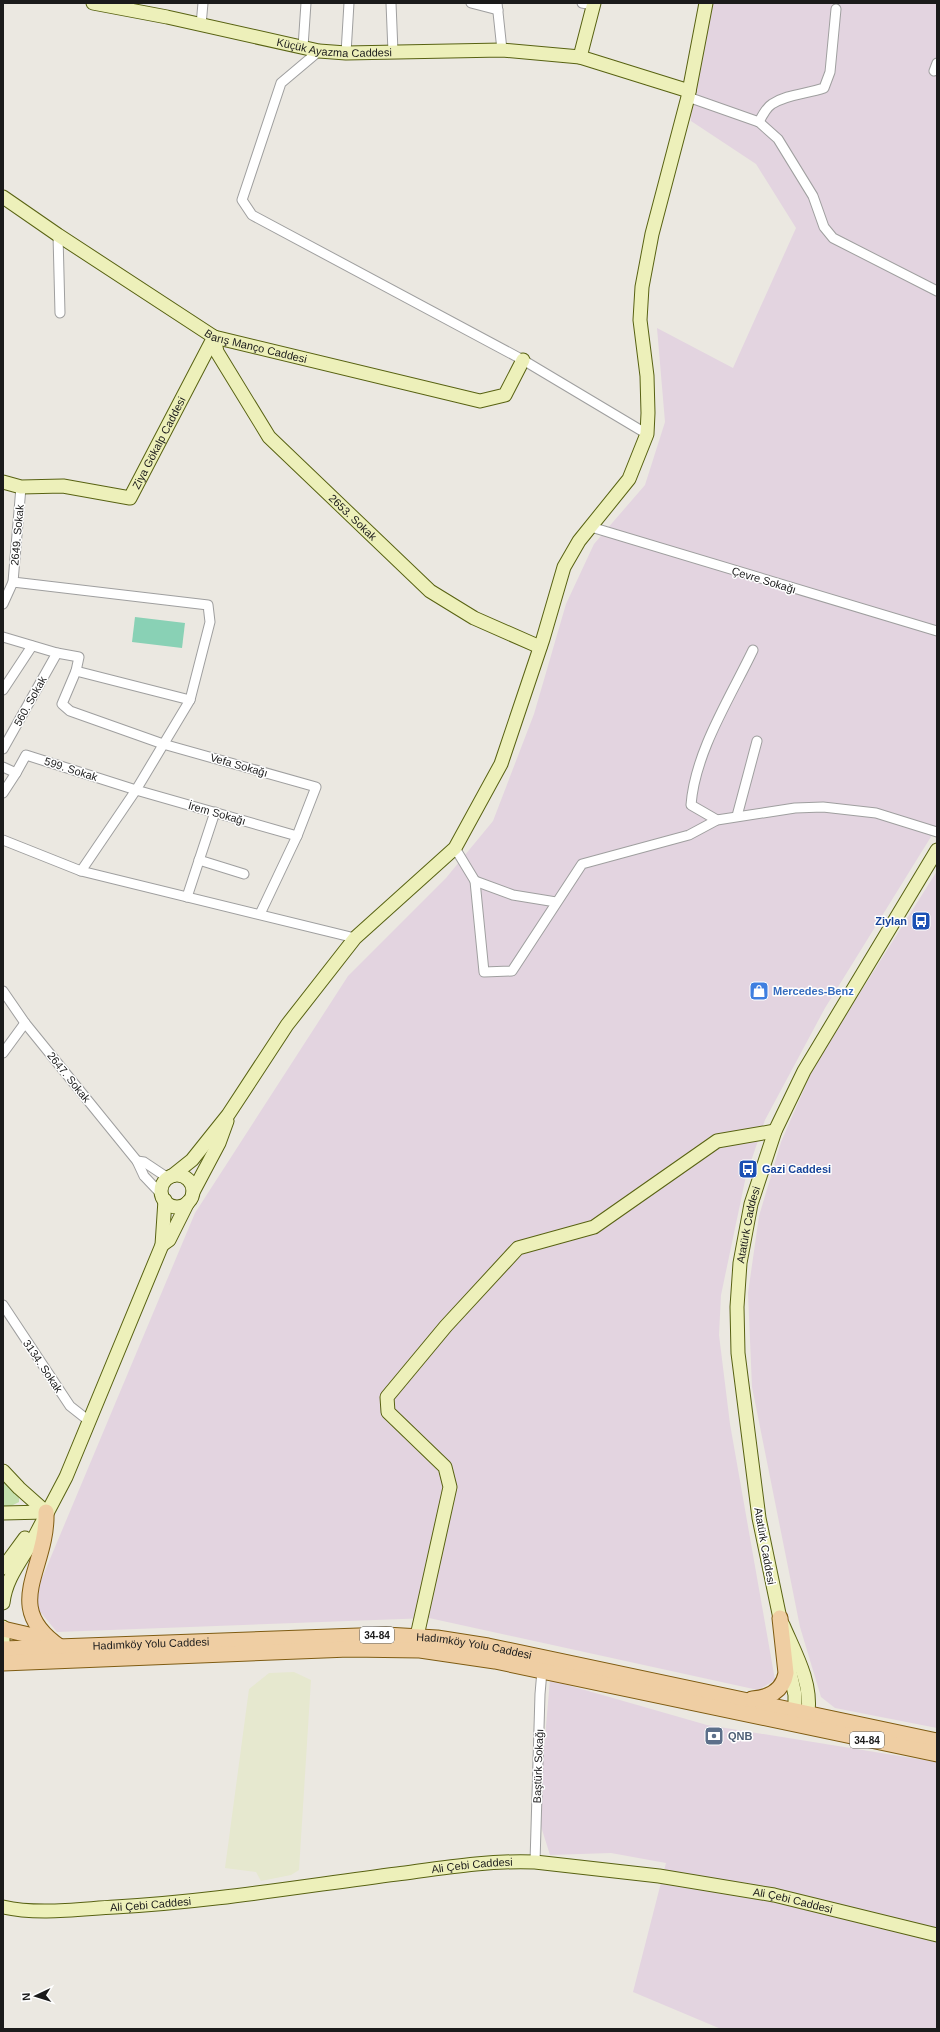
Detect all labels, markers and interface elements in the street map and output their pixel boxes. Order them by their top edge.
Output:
street label: Küçük Ayazma Caddesi [276,36,392,59]
street label: Barış Manço Caddesi [202,327,308,365]
street label: Ziya Gökalp Caddesi [130,395,188,491]
street label: 2653. Sokak [327,492,379,543]
street label: 2649. Sokak [8,504,26,566]
street label: Çevre Sokağı [730,565,798,595]
street label: 560. Sokak [11,674,49,728]
street label: Vefa Sokağı [209,751,269,779]
street label: 599. Sokak [43,755,99,783]
street label: İrem Sokağı [187,799,247,827]
bus stop icon: Ziylan [910,910,932,932]
place label: Ziylan [875,915,907,927]
shop icon: Mercedes-Benz [748,980,770,1002]
place label: Mercedes-Benz [773,985,854,997]
street label: 2647. Sokak [45,1049,93,1105]
bus stop icon: Gazi Caddesi [737,1158,759,1180]
place label: Gazi Caddesi [762,1163,831,1175]
street label: Atatürk Caddesi [734,1185,762,1264]
street label: 3134. Sokak [21,1337,65,1395]
street label: Atatürk Caddesi [752,1506,778,1586]
road number: 34-84 [360,1627,394,1643]
street label: Hadımköy Yolu Caddesi [416,1631,533,1661]
street label: Hadımköy Yolu Caddesi [92,1635,210,1652]
bank icon: QNB [703,1725,725,1747]
street label: Baştürk Sokağı [531,1729,545,1803]
place label: QNB [728,1730,753,1742]
road number: 34-84 [850,1732,884,1748]
street label: Ali Çebi Caddesi [431,1856,513,1875]
street label: Ali Çebi Caddesi [752,1886,834,1915]
street label: Ali Çebi Caddesi [110,1895,192,1913]
north arrow [16,1976,56,2016]
text: N [20,1992,32,2001]

